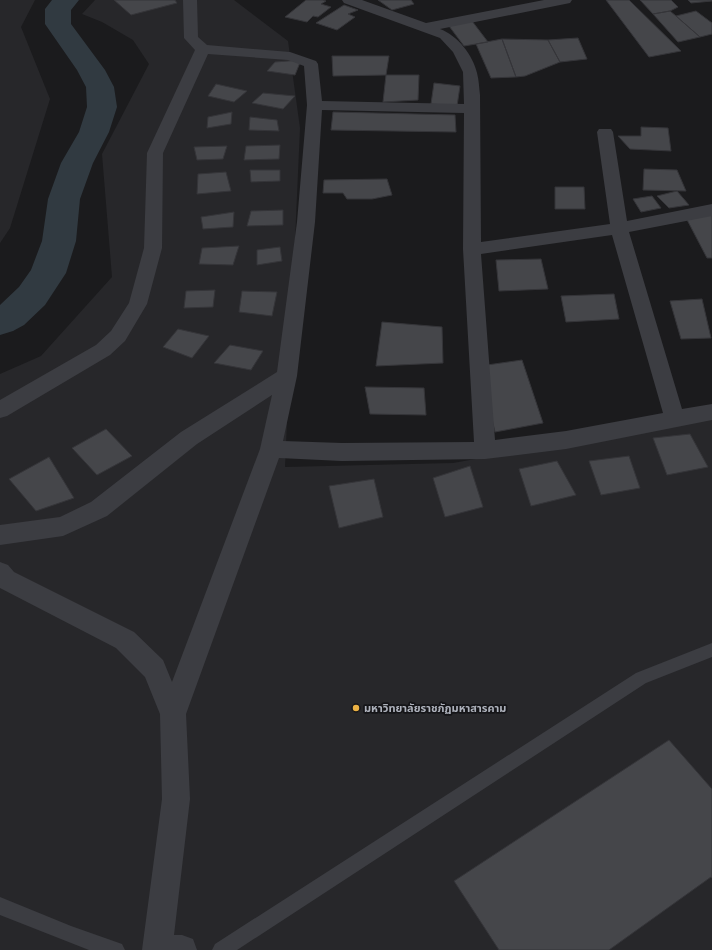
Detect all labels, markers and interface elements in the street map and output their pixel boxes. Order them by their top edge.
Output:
place label: มหาวิทยาลัยราชภัฏมหาสารคาม [364,701,506,714]
marker: มหาวิทยาลัยราชภัฏมหาสารคาม [351,703,361,713]

